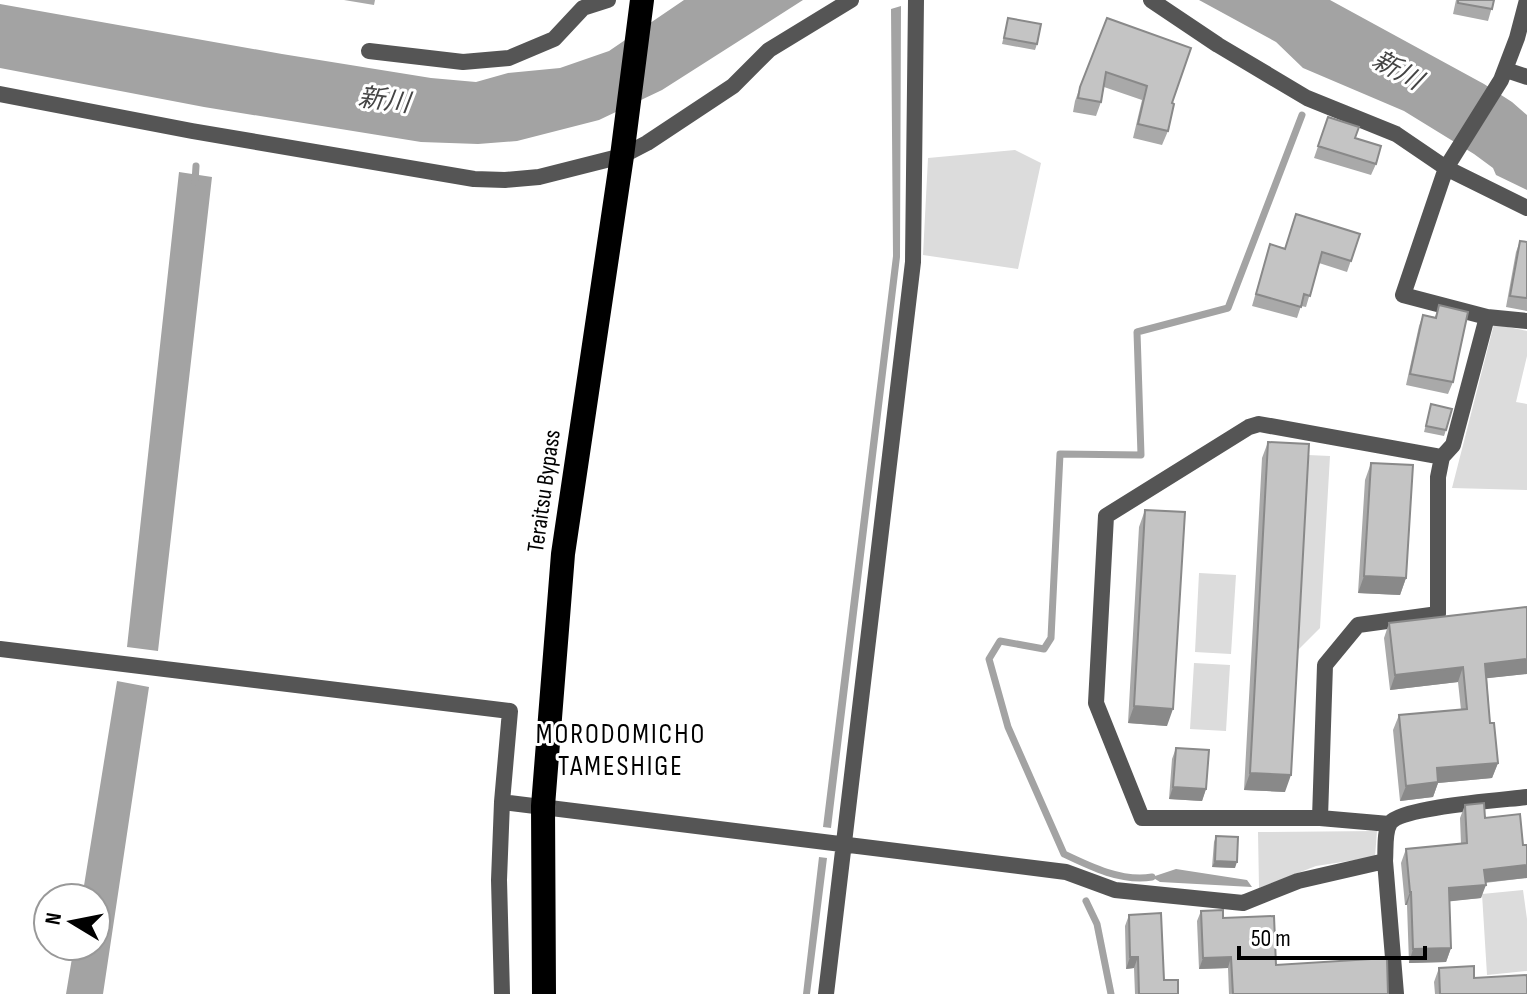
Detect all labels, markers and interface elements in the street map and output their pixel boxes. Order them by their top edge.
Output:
water label: 新川 [1367,45,1430,99]
water label: 新川 [356,82,415,120]
street label: Teraitsu Bypass [521,428,567,554]
district label: MORODOMICHO TAMESHIGE [536,718,706,783]
north arrow [32,882,112,962]
scale bar [1239,910,1425,960]
text: N [39,911,68,927]
text: 50 m [1251,924,1291,953]

